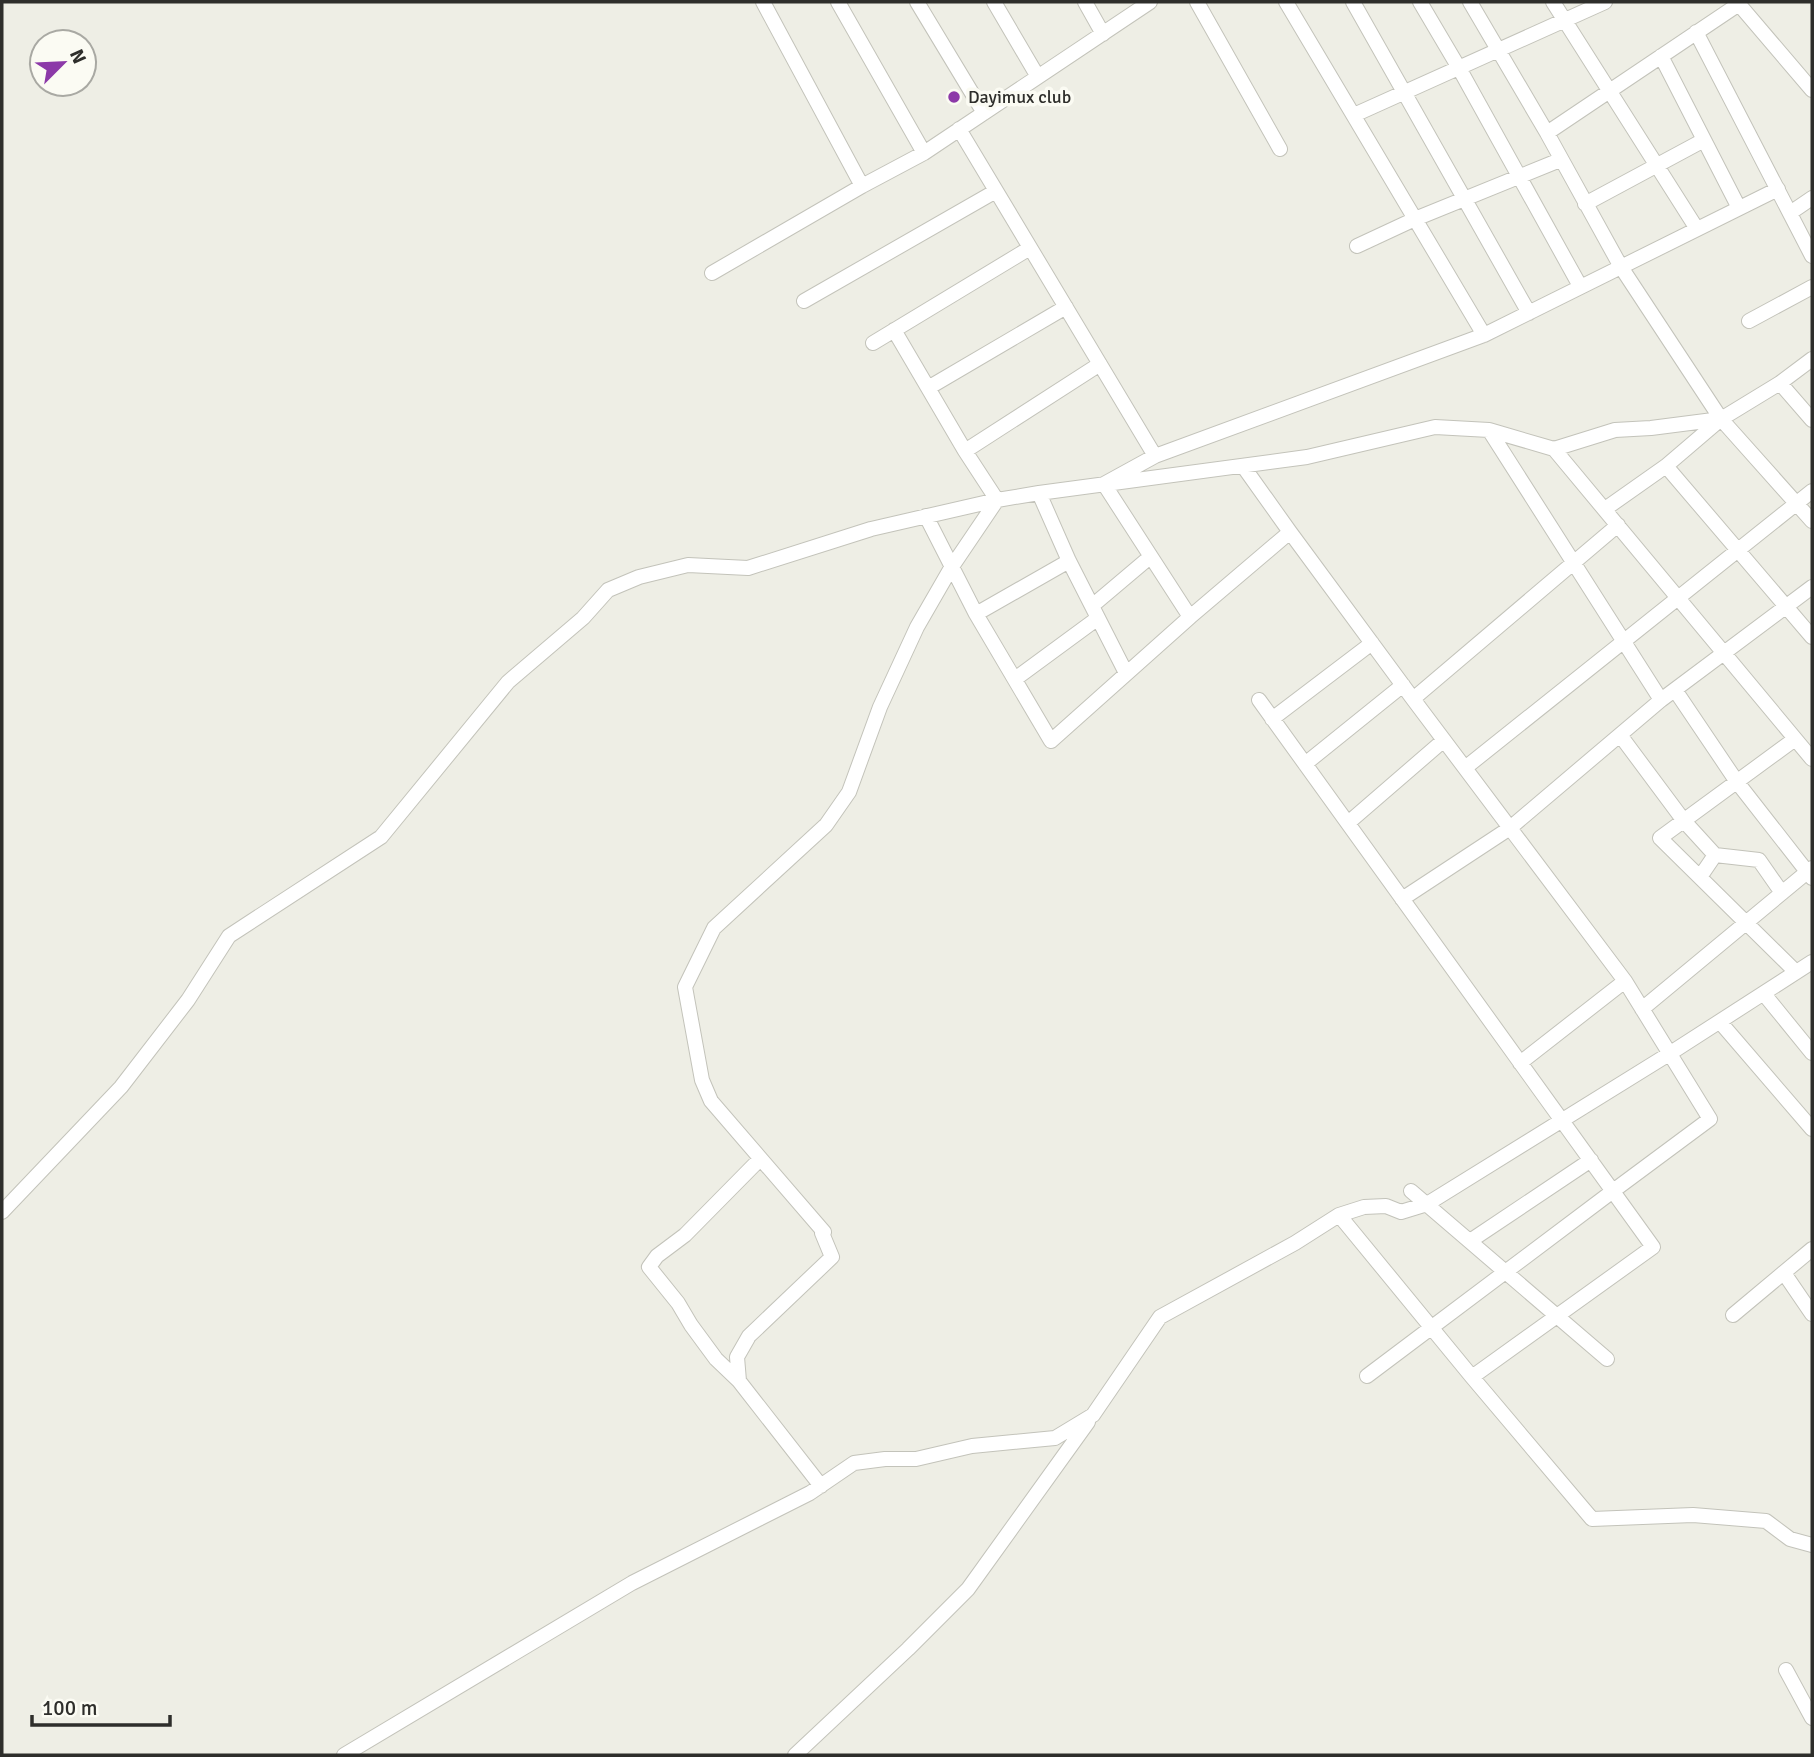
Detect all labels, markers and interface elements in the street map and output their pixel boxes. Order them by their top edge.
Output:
north arrow [28,28,98,98]
text: N [64,46,91,67]
place label: Dayimux club [968,86,1071,108]
marker: Dayimux club [946,89,962,105]
scale bar [32,1684,170,1728]
text: 100 m [42,1695,97,1721]

